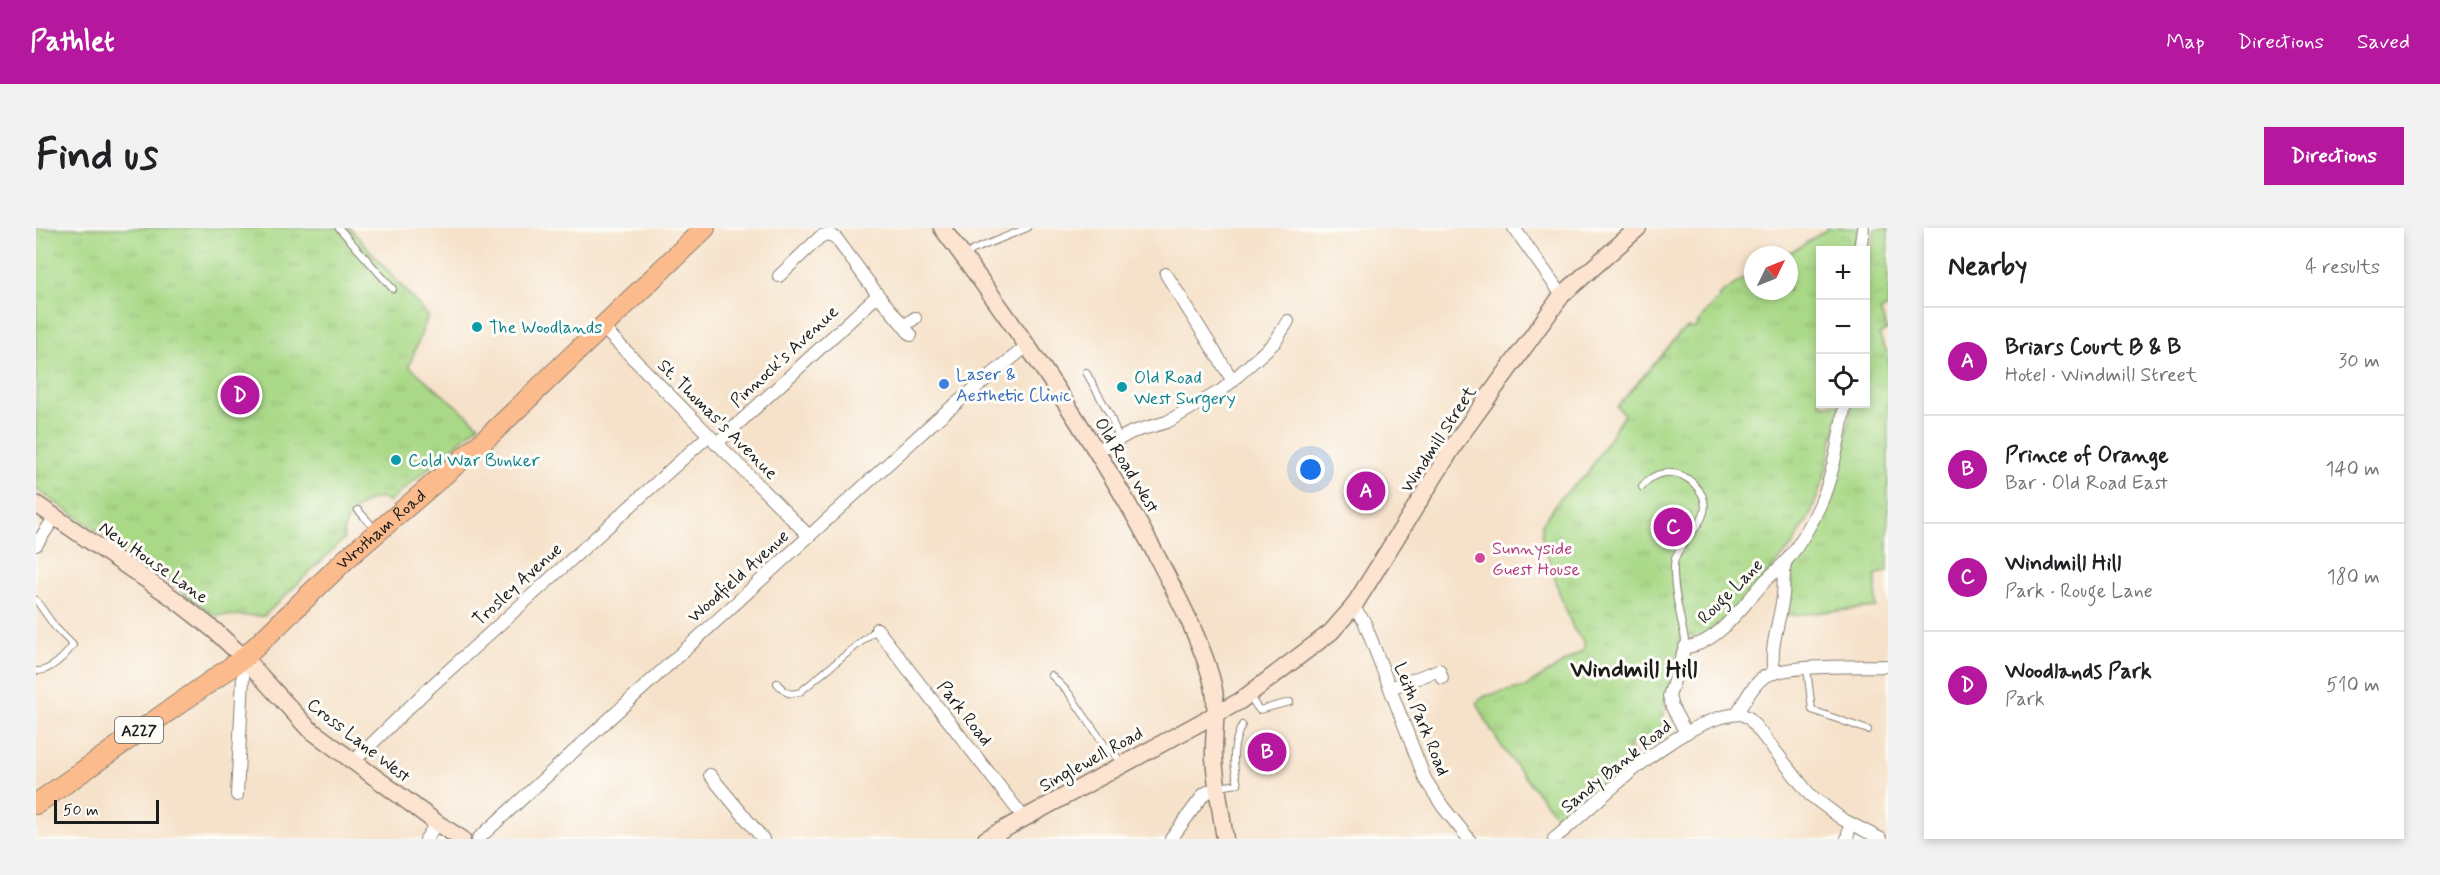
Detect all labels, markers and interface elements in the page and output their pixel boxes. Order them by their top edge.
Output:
text: Pathlet [30,24,114,61]
text: Map [2166,28,2205,56]
text: Directions [2238,28,2324,56]
text: Saved [2357,28,2410,56]
button: Directions [2264,127,2404,185]
text: Find us [36,129,158,184]
north arrow [1744,246,1798,300]
map controls [1816,246,1870,408]
button: + [1816,246,1870,300]
text: Nearby [1948,250,2027,284]
text: 4 results [2305,254,2380,281]
street label: Pinnock's Avenue [725,300,844,413]
button: − [1816,300,1870,354]
place label: The Woodlands [489,316,602,340]
marker: The Woodlands [470,320,484,334]
text: Briars Court B & B [2005,334,2181,362]
text: A [1961,348,1974,375]
text: 30 m [2338,348,2380,375]
street label: St. Thomas's Avenue [652,354,783,485]
button: locate [1816,354,1870,408]
text: Hotel · Windmill Street [2005,362,2198,389]
place label: Laser & Aesthetic Clinic [956,363,1071,408]
place label: Old Road West Surgery [1134,366,1236,412]
pin: D [220,372,260,418]
marker: Laser & Aesthetic Clinic [937,377,951,391]
marker: Old Road West Surgery [1115,380,1129,394]
street label: Windmill Street [1395,381,1483,498]
street label: Old Road West [1088,413,1164,518]
text: Prince of Orange [2005,442,2169,470]
place label: Cold War Bunker [408,449,540,473]
marker: Cold War Bunker [389,453,403,467]
your location [1296,455,1325,484]
text: B [1961,456,1974,483]
text: 140 m [2326,456,2380,483]
pin: A [1346,468,1386,514]
text: Bar · Old Road East [2005,470,2168,497]
street label: Wrotham Road [331,484,432,576]
pin: C [1654,504,1692,550]
street label: New House Lane [94,516,213,610]
street label: Woodfield Avenue [683,525,795,629]
place label: Sunnyside Guest House [1492,537,1580,582]
street label: Trosley Avenue [468,538,568,632]
text: Windmill Hill [2005,550,2121,578]
marker: Sunnyside Guest House [1473,551,1487,565]
street label: Rouge Lane [1693,554,1770,631]
text: C [1960,564,1975,591]
text: 180 m [2327,564,2380,591]
text: Park · Rouge Lane [2005,578,2153,605]
district label: Windmill Hill [1570,655,1698,686]
text: Woodlands Park [2005,658,2152,686]
street label: Leith Park Road [1387,659,1455,780]
text: D [1961,672,1974,699]
text: 510 m [2326,672,2380,699]
street label: Park Road [931,676,997,751]
text: Park [2005,686,2045,713]
street label: Cross Lane West [302,693,416,789]
street label: Sandy Bank Road [1556,715,1677,819]
road number: A227 [115,717,163,743]
street label: Singlewell Road [1035,721,1148,799]
pin: B [1248,730,1286,774]
scale bar [54,797,159,824]
text: 50 m [63,800,99,821]

